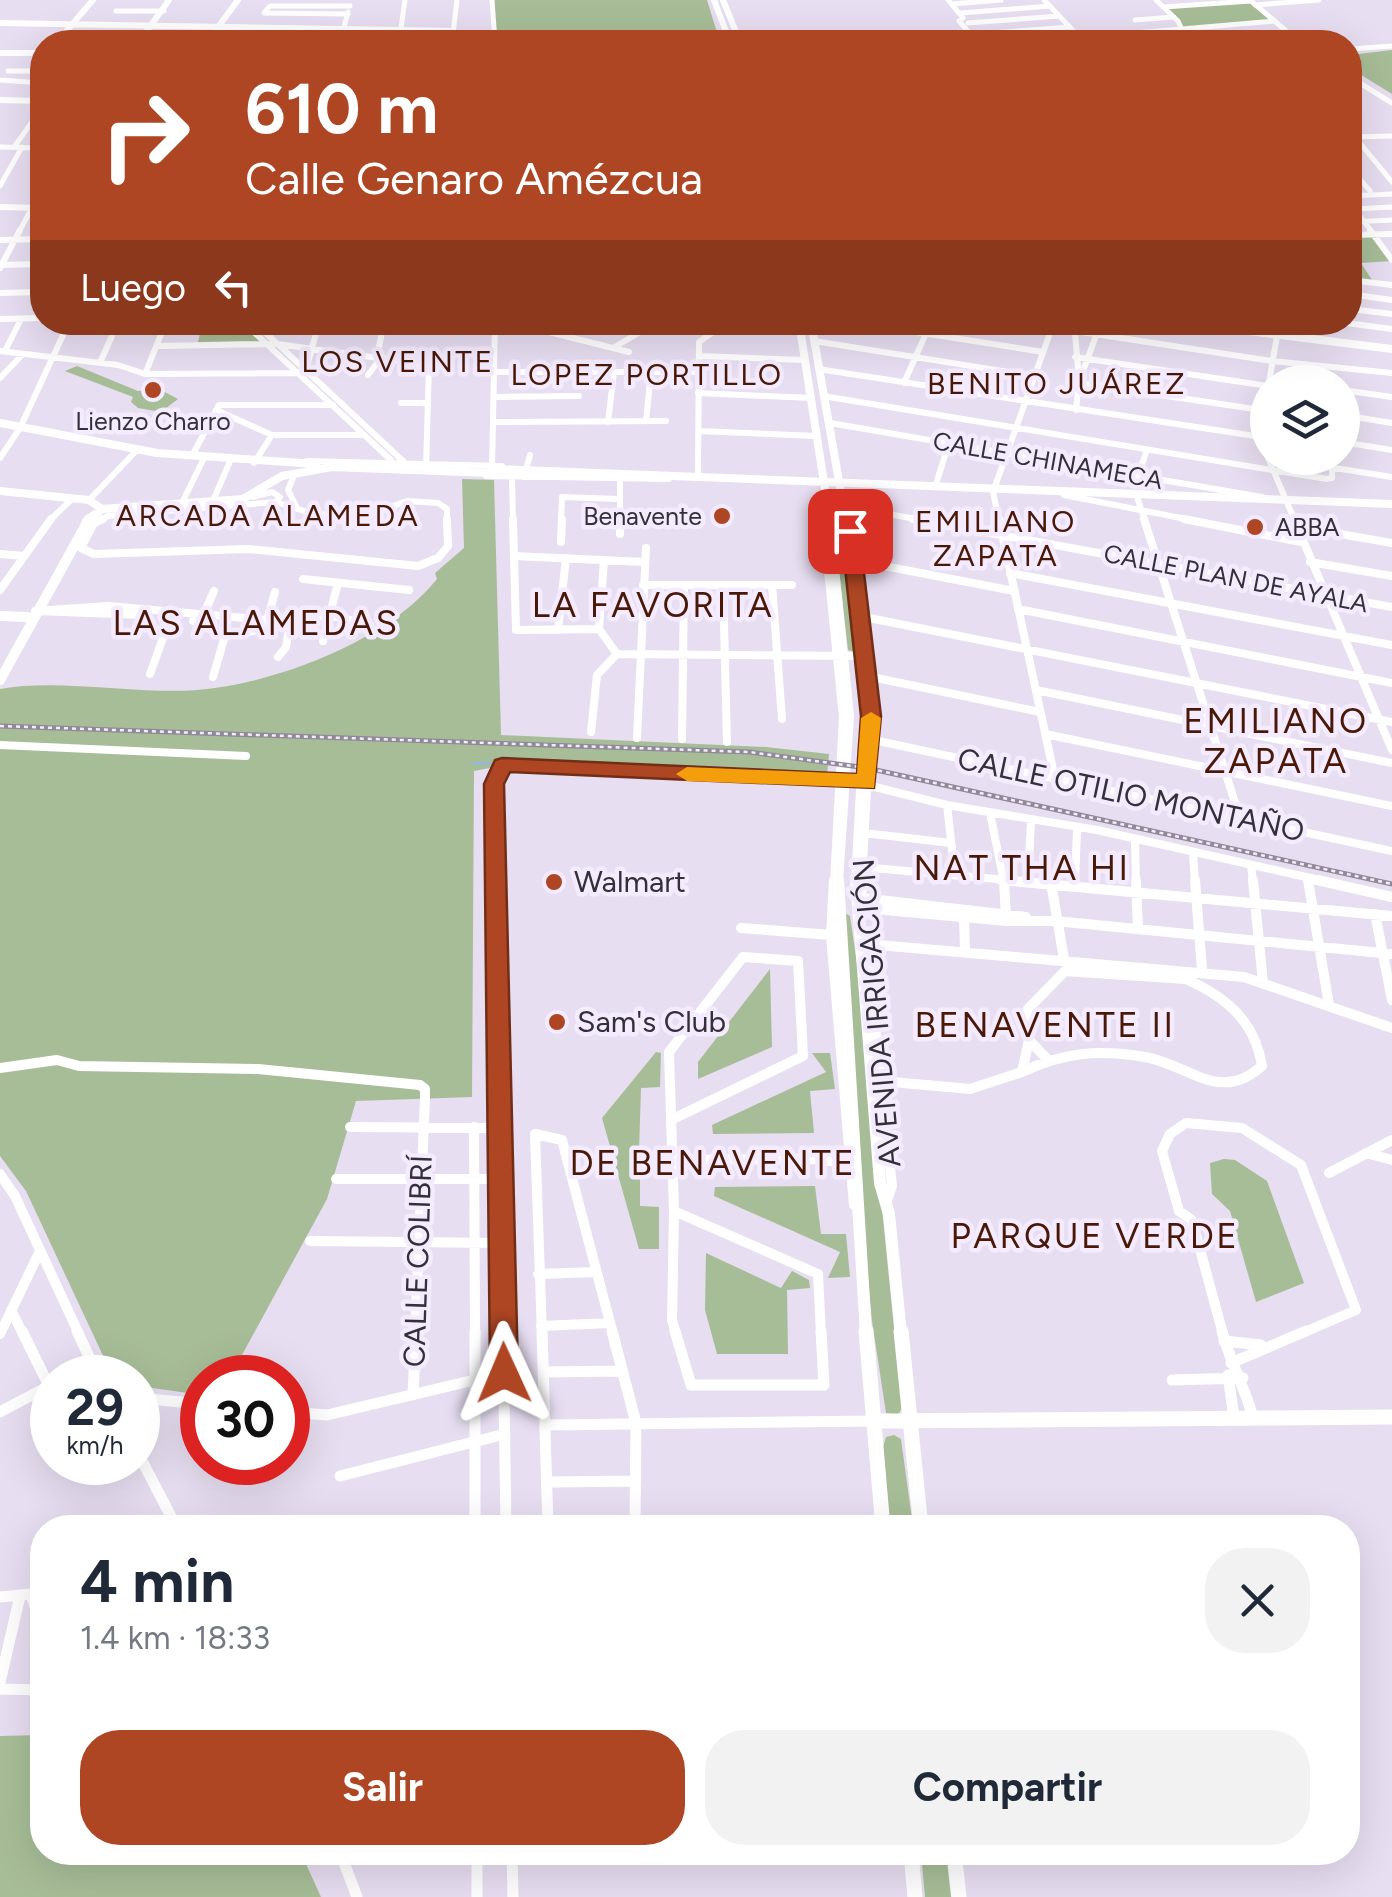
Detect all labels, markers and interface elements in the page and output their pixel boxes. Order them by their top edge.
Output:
text: 610 m [245,66,438,151]
icon: right [80,70,210,200]
text: Calle Genaro Amézcua [245,151,703,205]
icon: left [206,260,261,315]
text: Luego [80,265,186,311]
district label: LOS VEINTE [301,343,495,380]
district label: LOPEZ PORTILLO [510,356,784,393]
district label: BENITO JUÁREZ [927,365,1187,402]
map controls [1250,365,1360,475]
button: layers [1250,365,1360,475]
marker: Lienzo Charro [142,379,164,401]
place label: Lienzo Charro [75,406,231,436]
street label: CALLE CHINAMECA [931,425,1165,495]
pin [808,489,893,574]
district label: ARCADA ALAMEDA [116,497,420,534]
place label: Benavente [583,501,702,531]
district label: EMILIANO ZAPATA [915,503,1077,574]
icon: arrive [823,504,878,559]
marker: Benavente [711,505,733,527]
place label: ABBA [1275,512,1339,542]
marker: ABBA [1244,516,1266,538]
street label: CALLE PLAN DE AYALA [1101,538,1371,618]
district label: LA FAVORITA [532,584,774,626]
district label: LAS ALAMEDAS [112,602,400,644]
district label: EMILIANO ZAPATA [1183,700,1369,782]
street label: CALLE OTILIO MONTAÑO [954,740,1308,849]
district label: NAT THA HI [914,847,1131,889]
street label: AVENIDA IRRIGACIÓN [845,857,908,1169]
place label: Walmart [574,863,686,900]
marker: Walmart [543,871,565,893]
place label: Sam's Club [577,1003,726,1040]
district label: BENAVENTE II [914,1004,1176,1046]
marker: Sam's Club [546,1011,568,1033]
district label: DE BENAVENTE [570,1142,856,1184]
street label: CALLE COLIBRÍ [395,1153,440,1368]
district label: PARQUE VERDE [951,1215,1239,1257]
position arrow [452,1321,556,1425]
speed limit sign: 30 [180,1355,310,1485]
text: 29 [66,1377,124,1438]
text: km/h [66,1430,124,1460]
text: 4 min [80,1545,234,1617]
button: close [1205,1548,1310,1653]
text: 1.4 km · 18:33 [80,1619,270,1657]
button: Salir [80,1730,685,1845]
button: Compartir [705,1730,1310,1845]

